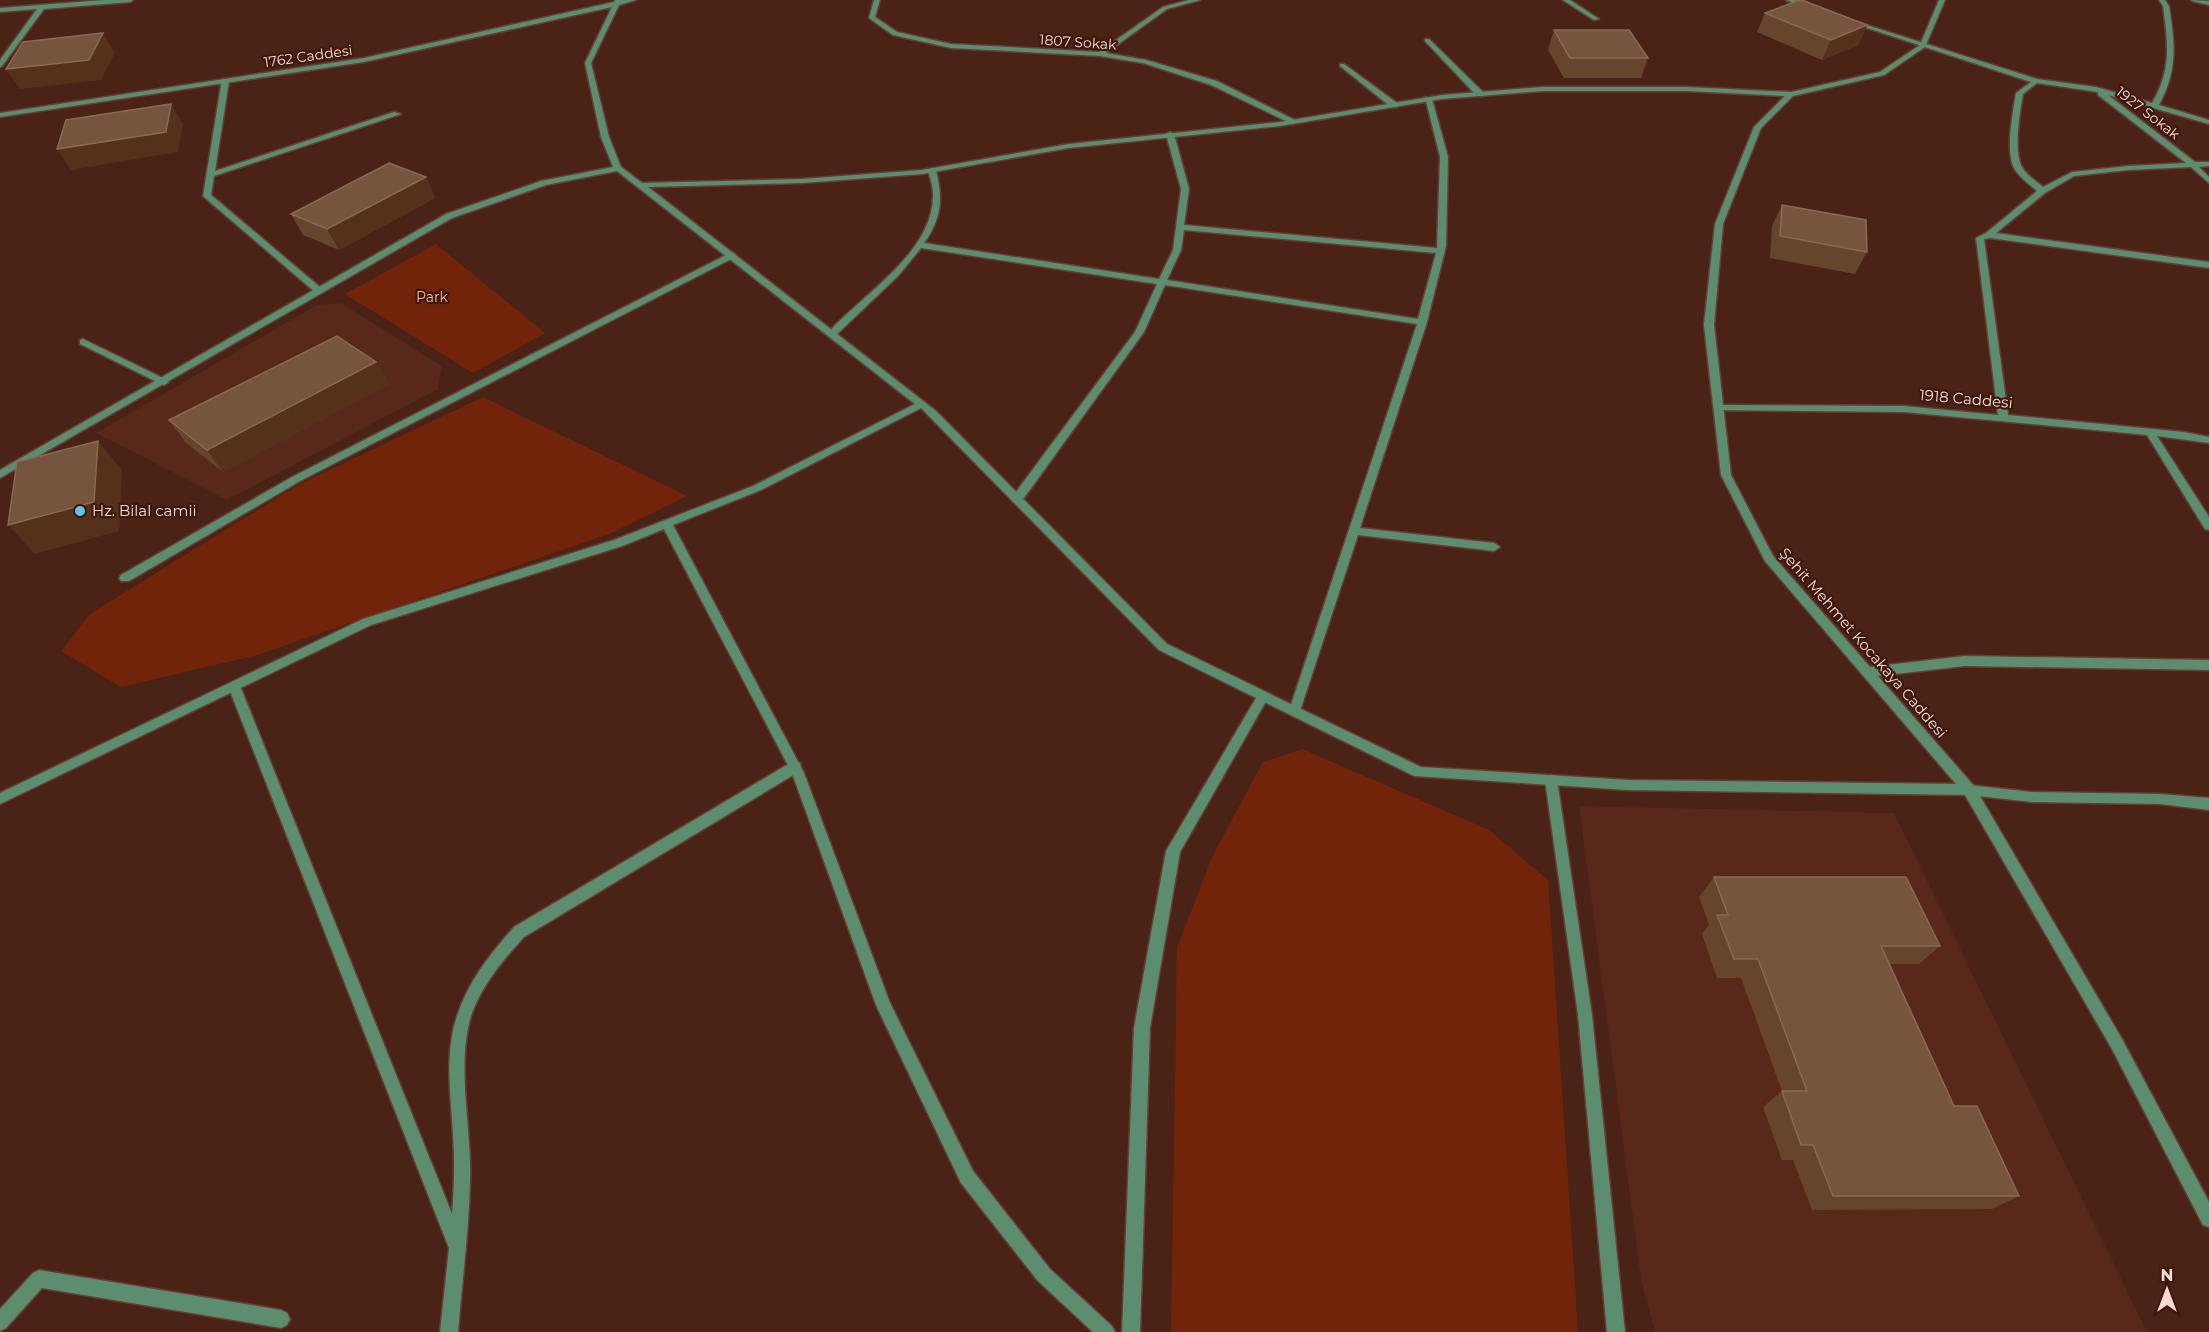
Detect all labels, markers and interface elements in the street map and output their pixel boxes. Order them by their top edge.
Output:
street label: 1807 Sokak [1039,30,1118,54]
street label: 1762 Caddesi [263,41,353,71]
street label: 1927 Sokak [2113,83,2184,144]
park label: Park [416,288,449,306]
street label: 1918 Caddesi [1919,385,2013,412]
place label: Hz. Bilal camii [92,501,196,520]
marker: Hz. Bilal camii [73,504,87,518]
street label: Şehit Mehmet Kocakaya Caddesi [1776,544,1951,742]
north arrow [2137,1260,2197,1320]
text: N [2161,1266,2173,1285]

